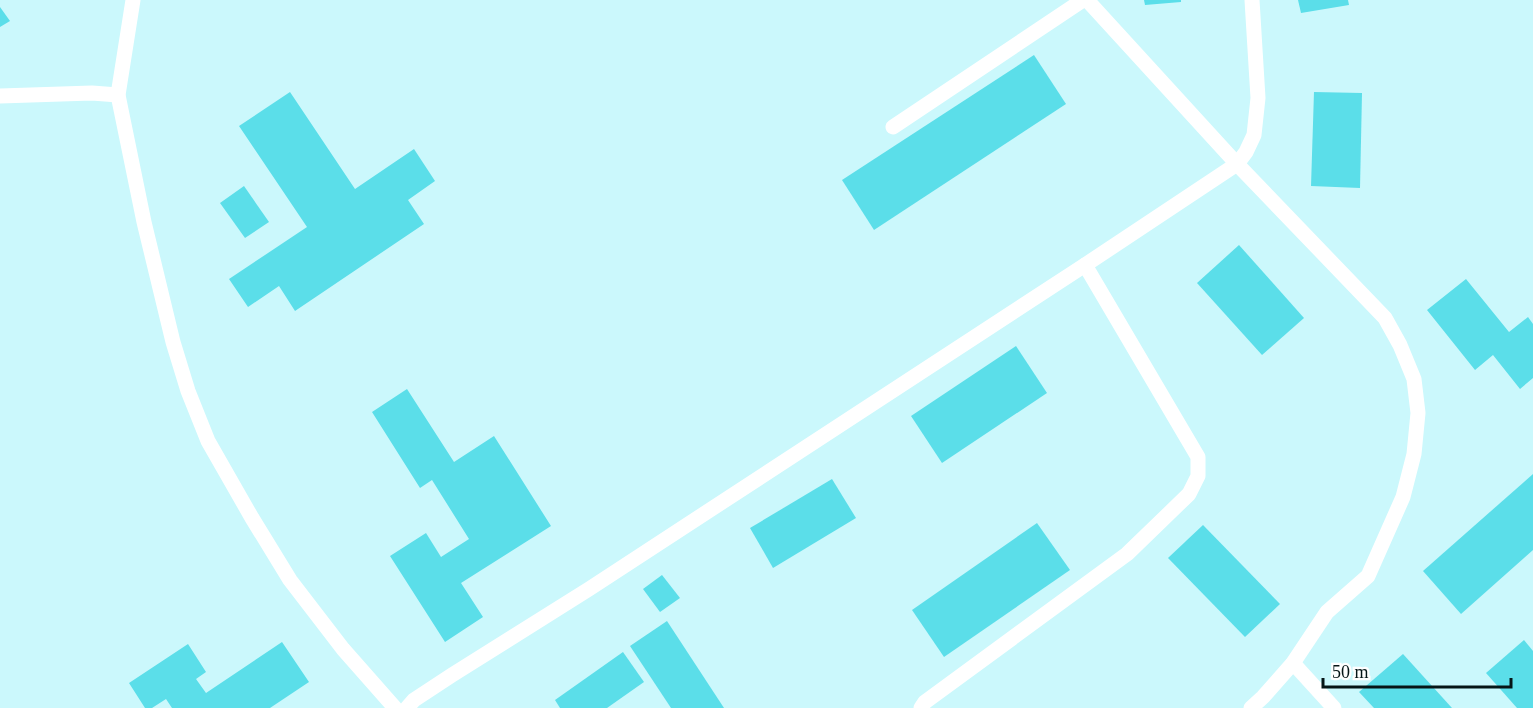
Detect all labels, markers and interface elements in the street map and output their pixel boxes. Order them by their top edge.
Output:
scale bar [1323,651,1510,689]
text: 50 m [1332,662,1369,682]

